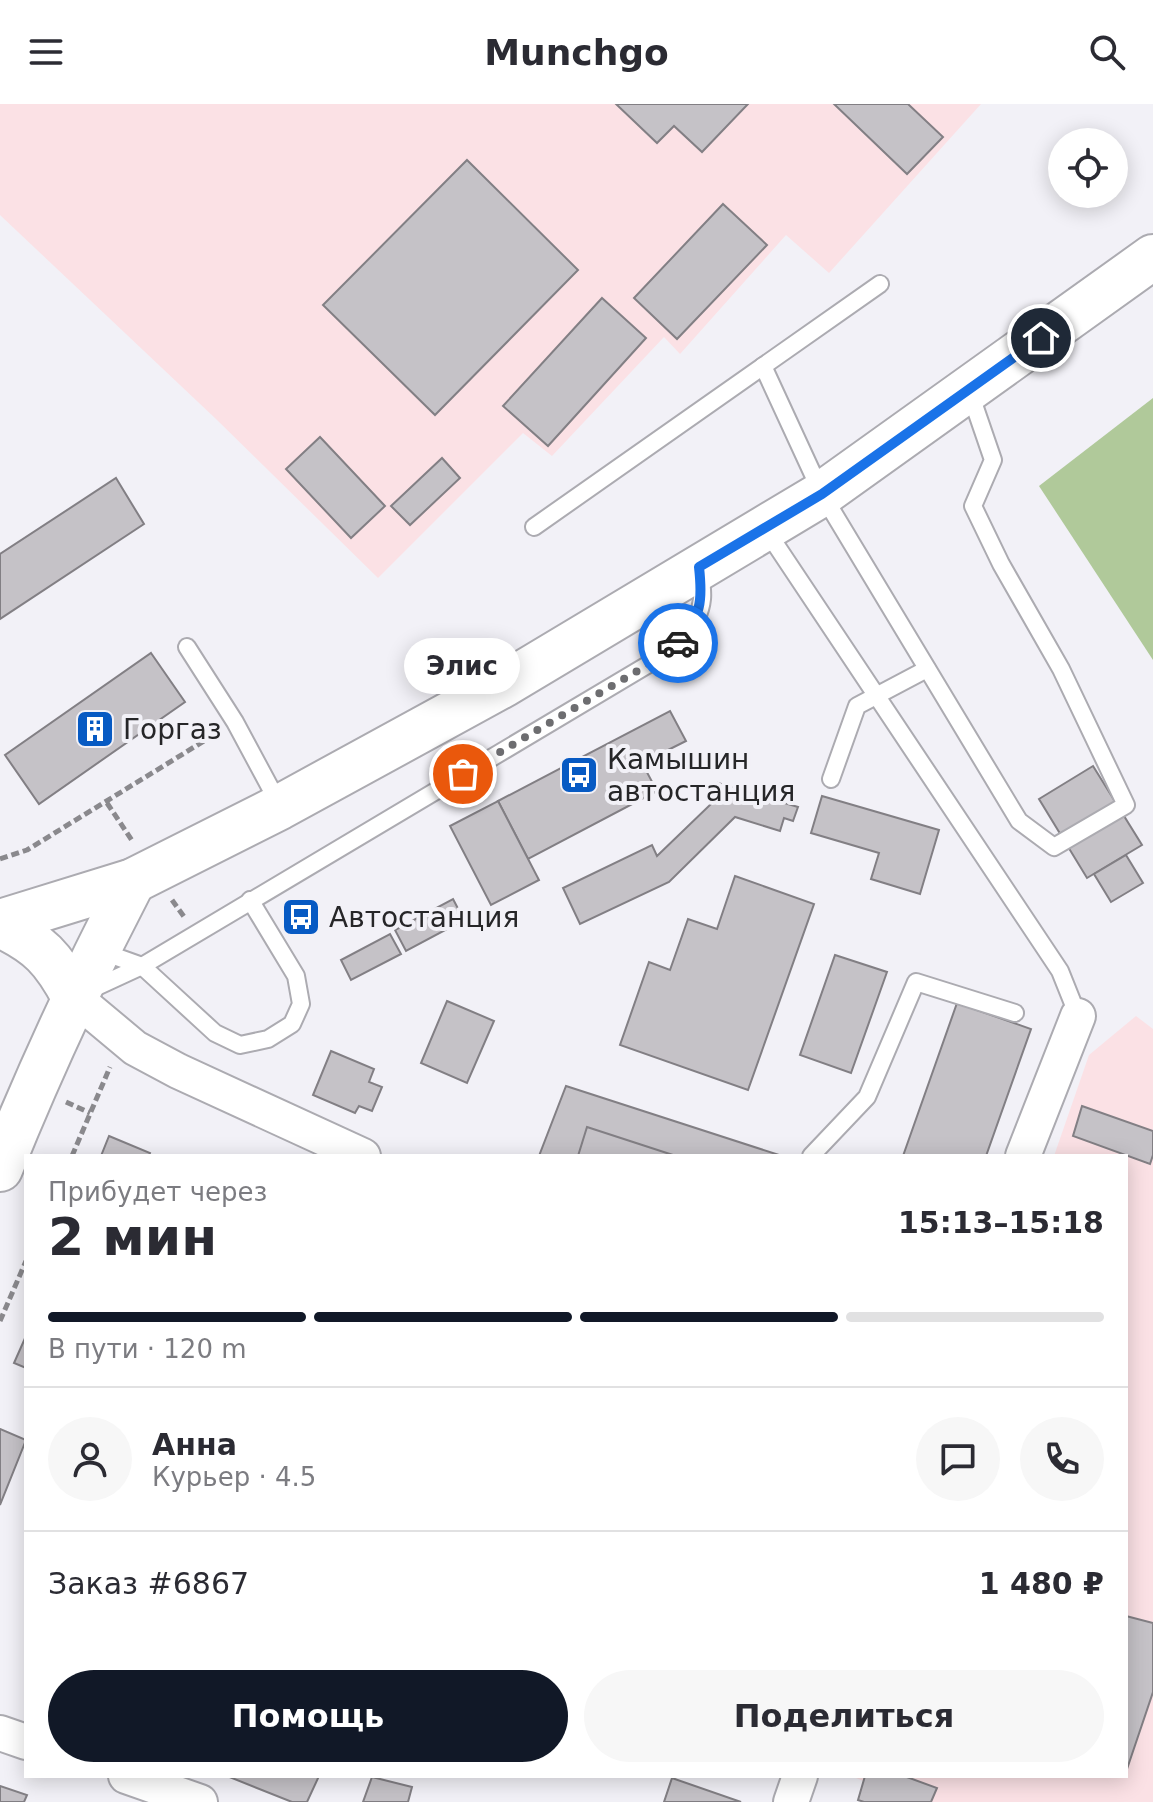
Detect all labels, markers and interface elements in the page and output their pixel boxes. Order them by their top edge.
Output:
icon: menu [24,30,68,74]
icon: search [1085,30,1129,74]
text: Munchgo [484,32,669,73]
map controls [1048,128,1128,208]
button: locate [1048,128,1128,208]
pin [1007,304,1075,372]
icon: home [1019,316,1063,360]
courier [638,603,718,683]
icon: car [656,621,700,665]
callout: Элис [405,638,521,694]
text: Элис [426,651,498,681]
building icon: Горгаз [74,708,116,750]
place label: Горгаз [123,713,222,746]
pin [429,740,497,808]
place label: Камышин автостанция [607,743,795,808]
icon: bag [441,752,485,796]
bus stop icon: Камышин автостанция [558,754,600,796]
bus stop icon: Автостанция [280,896,322,938]
place label: Автостанция [329,901,519,934]
text: Прибудет через [48,1177,267,1207]
text: 15:13–15:18 [898,1205,1104,1240]
text: 2 мин [48,1207,217,1267]
text: В пути · 120 m [48,1334,247,1364]
button: person [48,1417,132,1501]
button: chat [916,1417,1000,1501]
button: phone [1020,1417,1104,1501]
text: Анна [152,1427,237,1462]
text: Курьер · 4.5 [152,1462,316,1492]
text: Заказ #6867 [48,1566,249,1601]
text: 1 480 ₽ [979,1566,1104,1601]
button: Помощь [48,1670,568,1762]
button: Поделиться [584,1670,1104,1762]

